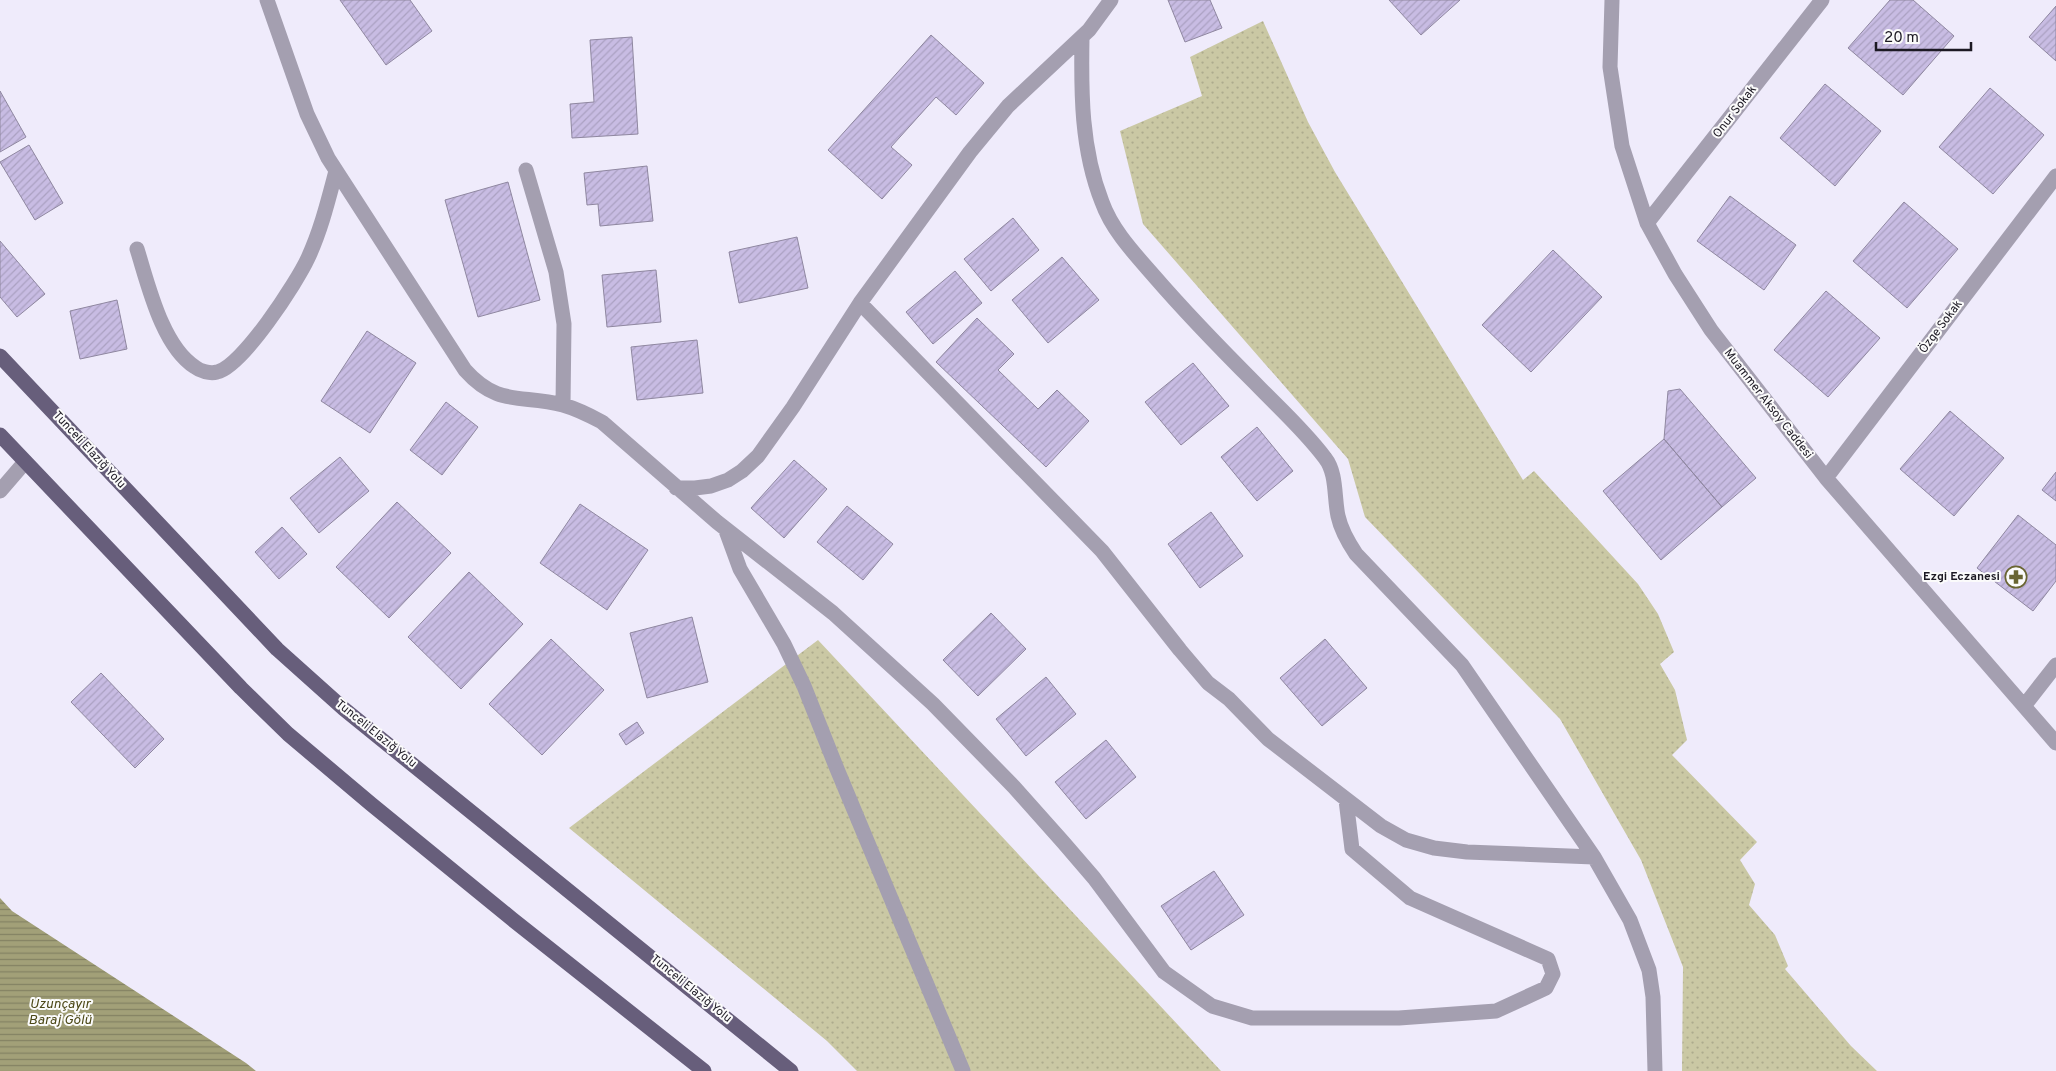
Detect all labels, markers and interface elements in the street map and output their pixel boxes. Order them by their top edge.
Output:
scale bar [1876,20,1971,52]
text: 20 m [1884,29,1919,48]
street label: Onur Sokak [1710,83,1760,141]
street label: Özge Sokak [1916,297,1966,357]
street label: Muammer Aksoy Caddesi [1720,346,1816,462]
street label: Tunceli Elazığ Yolu [49,408,129,492]
pharmacy icon: Ezgi Eczanesi [2004,565,2028,589]
place label: Ezgi Eczanesi [1923,569,2000,585]
street label: Tunceli Elazığ Yolu [332,696,420,772]
street label: Tunceli Elazığ Yolu [647,951,735,1027]
water label: Uzunçayır Baraj Gölü [28,996,92,1029]

